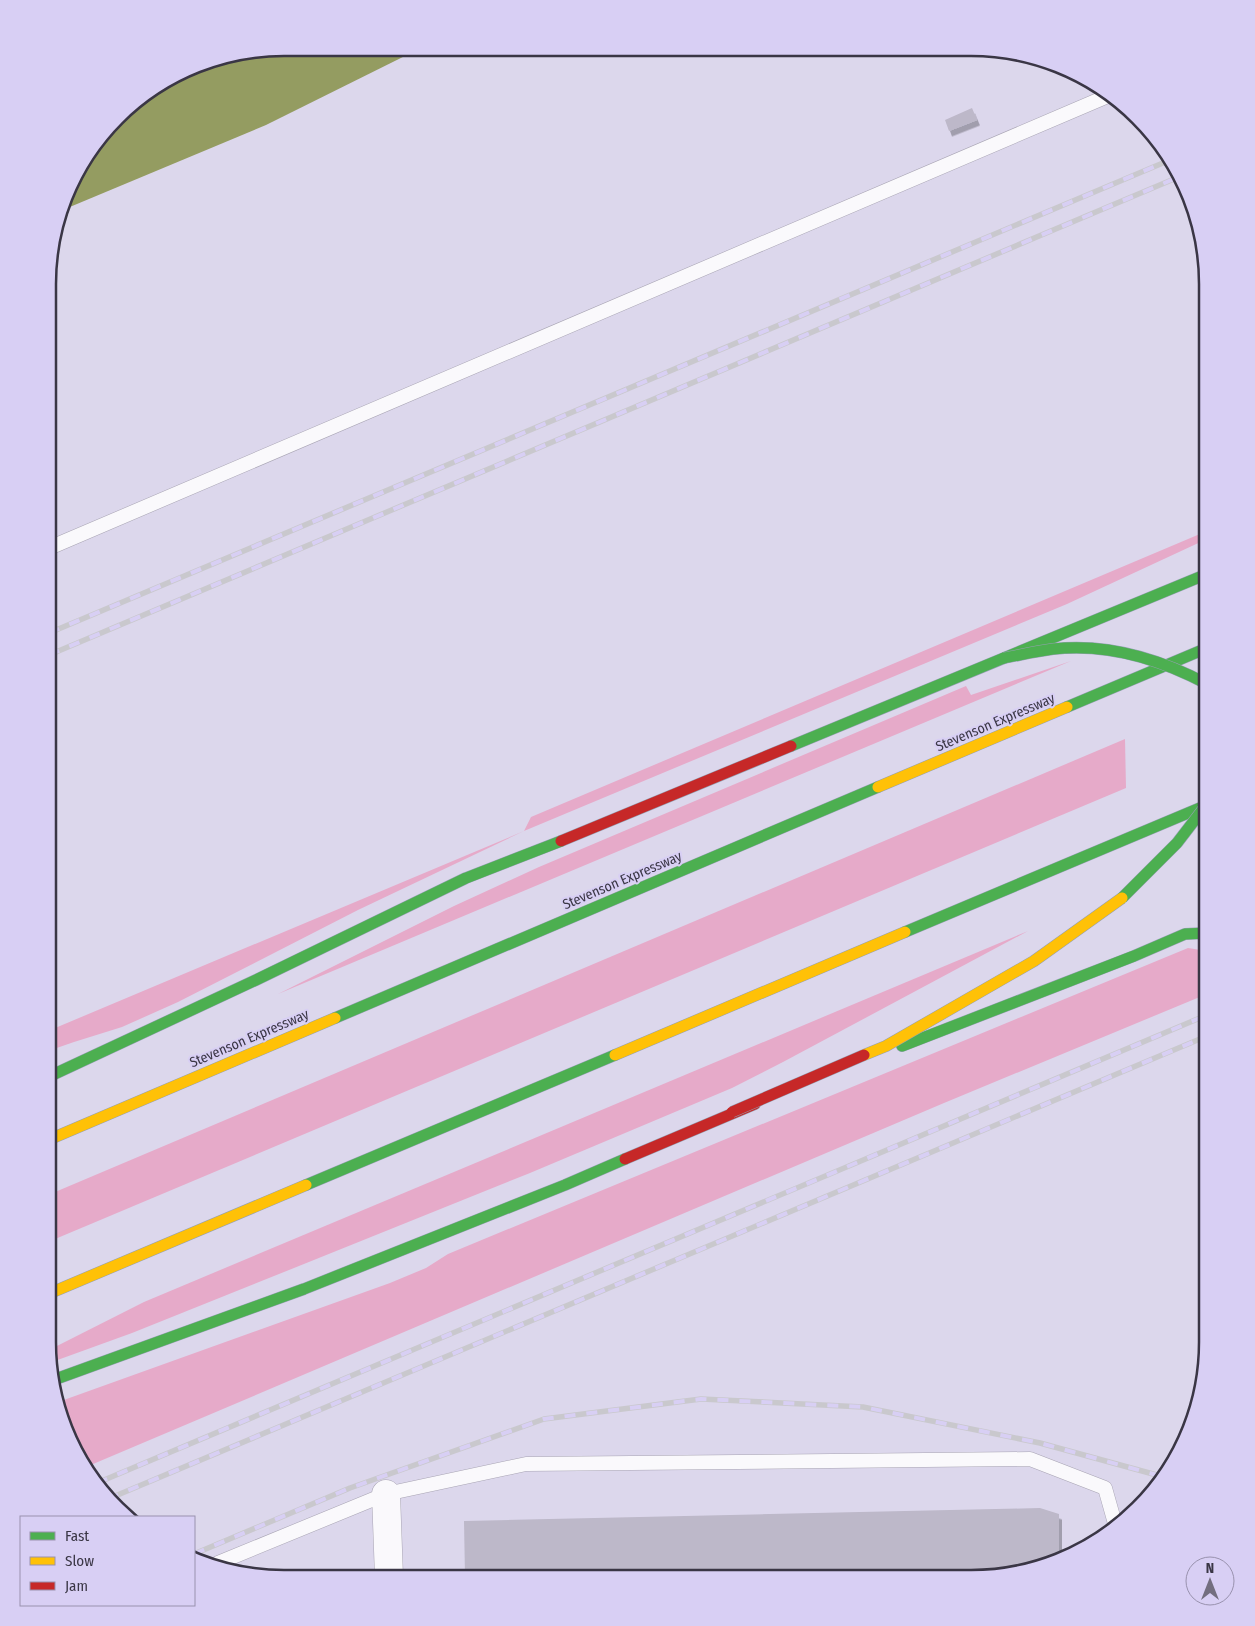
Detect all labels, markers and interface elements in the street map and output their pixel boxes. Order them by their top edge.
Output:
street label: Stevenson Expressway [933,689,1058,755]
street label: Stevenson Expressway [560,847,685,913]
street label: Stevenson Expressway [187,1005,312,1071]
legend [20,1516,195,1606]
text: Fast [65,1527,89,1545]
text: Slow [65,1552,94,1570]
north arrow [1185,1556,1235,1606]
text: N [1206,1560,1214,1577]
text: Jam [65,1577,88,1595]

